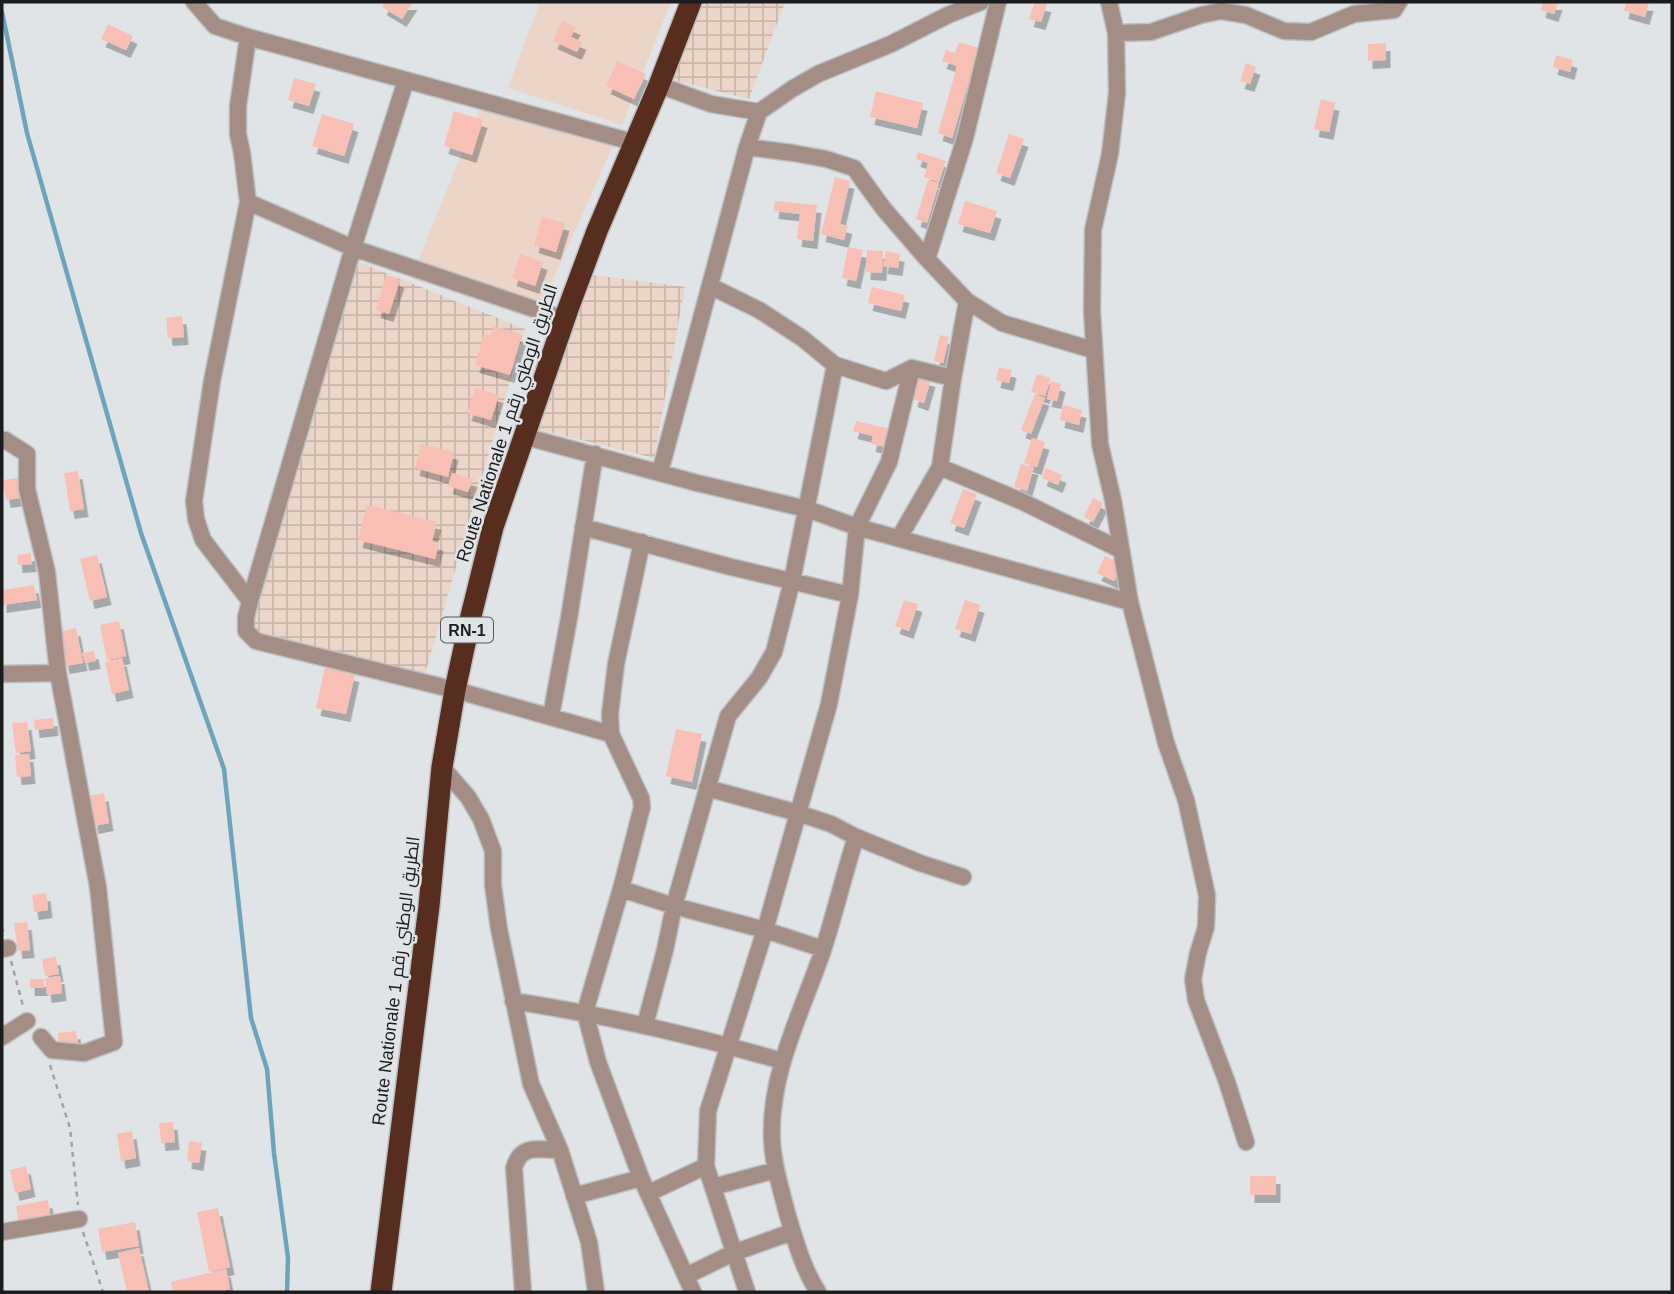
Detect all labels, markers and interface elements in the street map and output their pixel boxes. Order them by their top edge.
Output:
street label: Route Nationale الطريق الوطني رقم 1 [452,281,565,566]
road number: RN-1 [441,618,493,642]
street label: Route Nationale الطريق الوطني رقم 1 [368,835,428,1127]

